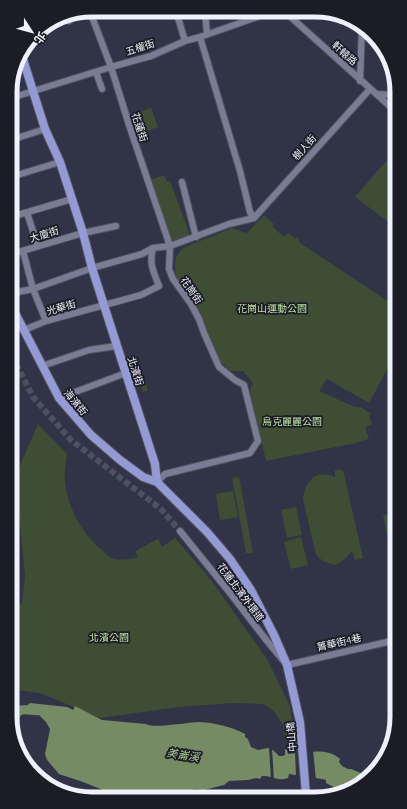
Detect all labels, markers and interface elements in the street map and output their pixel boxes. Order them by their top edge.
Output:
north arrow [12,12,52,52]
text: 北 [31,29,49,46]
street label: 五權街 [124,37,156,58]
street label: 軒轅路 [329,39,360,68]
street label: 花蓮街 [129,111,150,143]
street label: 樹人街 [290,132,319,163]
street label: 大廈街 [28,224,60,245]
street label: 花崗街 [178,274,206,306]
street label: 光華街 [45,297,77,318]
park label: 花崗山運動公園 [237,302,307,315]
street label: 北濱街 [125,355,146,387]
street label: 海濱街 [61,387,90,418]
park label: 烏克麗麗公園 [262,415,322,428]
street label: 花蓮北濱外環道 [214,560,267,624]
park label: 北濱公園 [89,631,129,644]
street label: 菁華街4巷 [316,631,363,654]
street label: 中山橋 [284,721,299,752]
water label: 美崙溪 [166,746,202,765]

